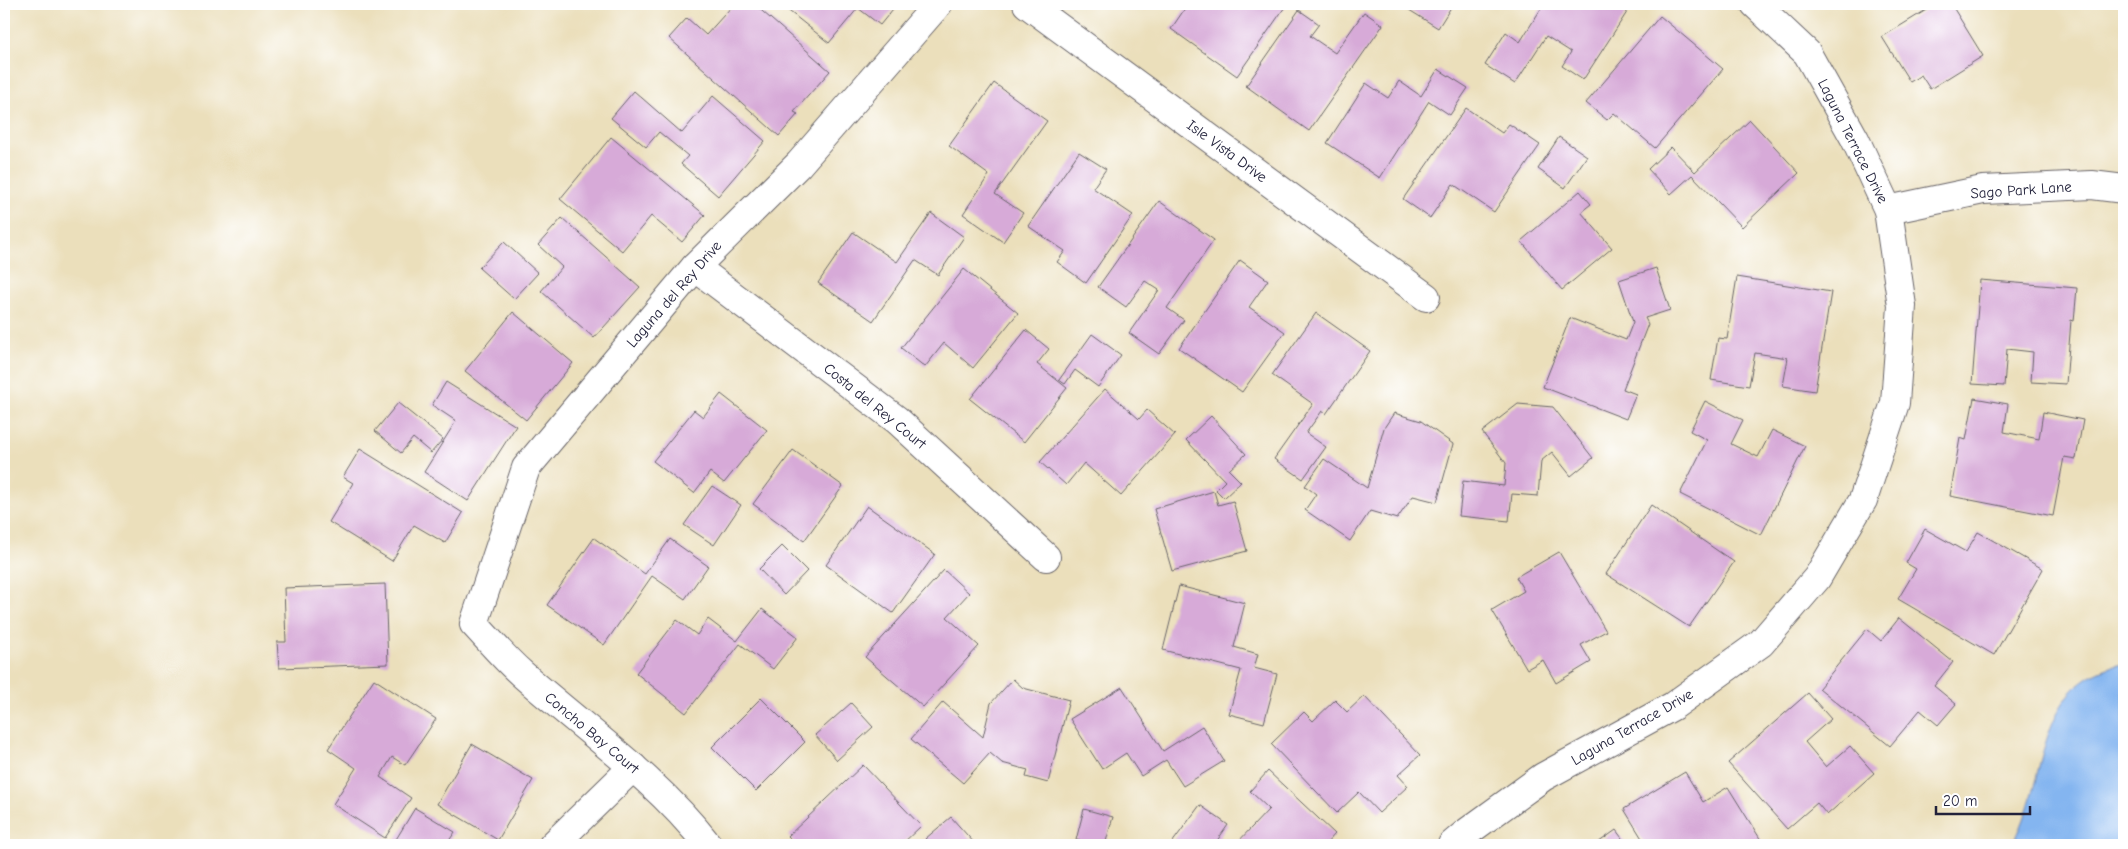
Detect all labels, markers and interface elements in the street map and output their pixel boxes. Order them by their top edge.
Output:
street label: Laguna Terrace Drive [1814,76,1892,207]
street label: Isle Vista Drive [1183,116,1271,186]
street label: Sago Park Lane [1970,177,2073,203]
street label: Laguna del Rey Drive [623,237,726,351]
street label: Costa del Rey Court [820,359,930,453]
street label: Laguna Terrace Drive [1568,685,1696,769]
street label: Concho Bay Court [541,688,643,778]
scale bar [1936,784,2029,816]
text: 20 m [1943,792,1977,810]

